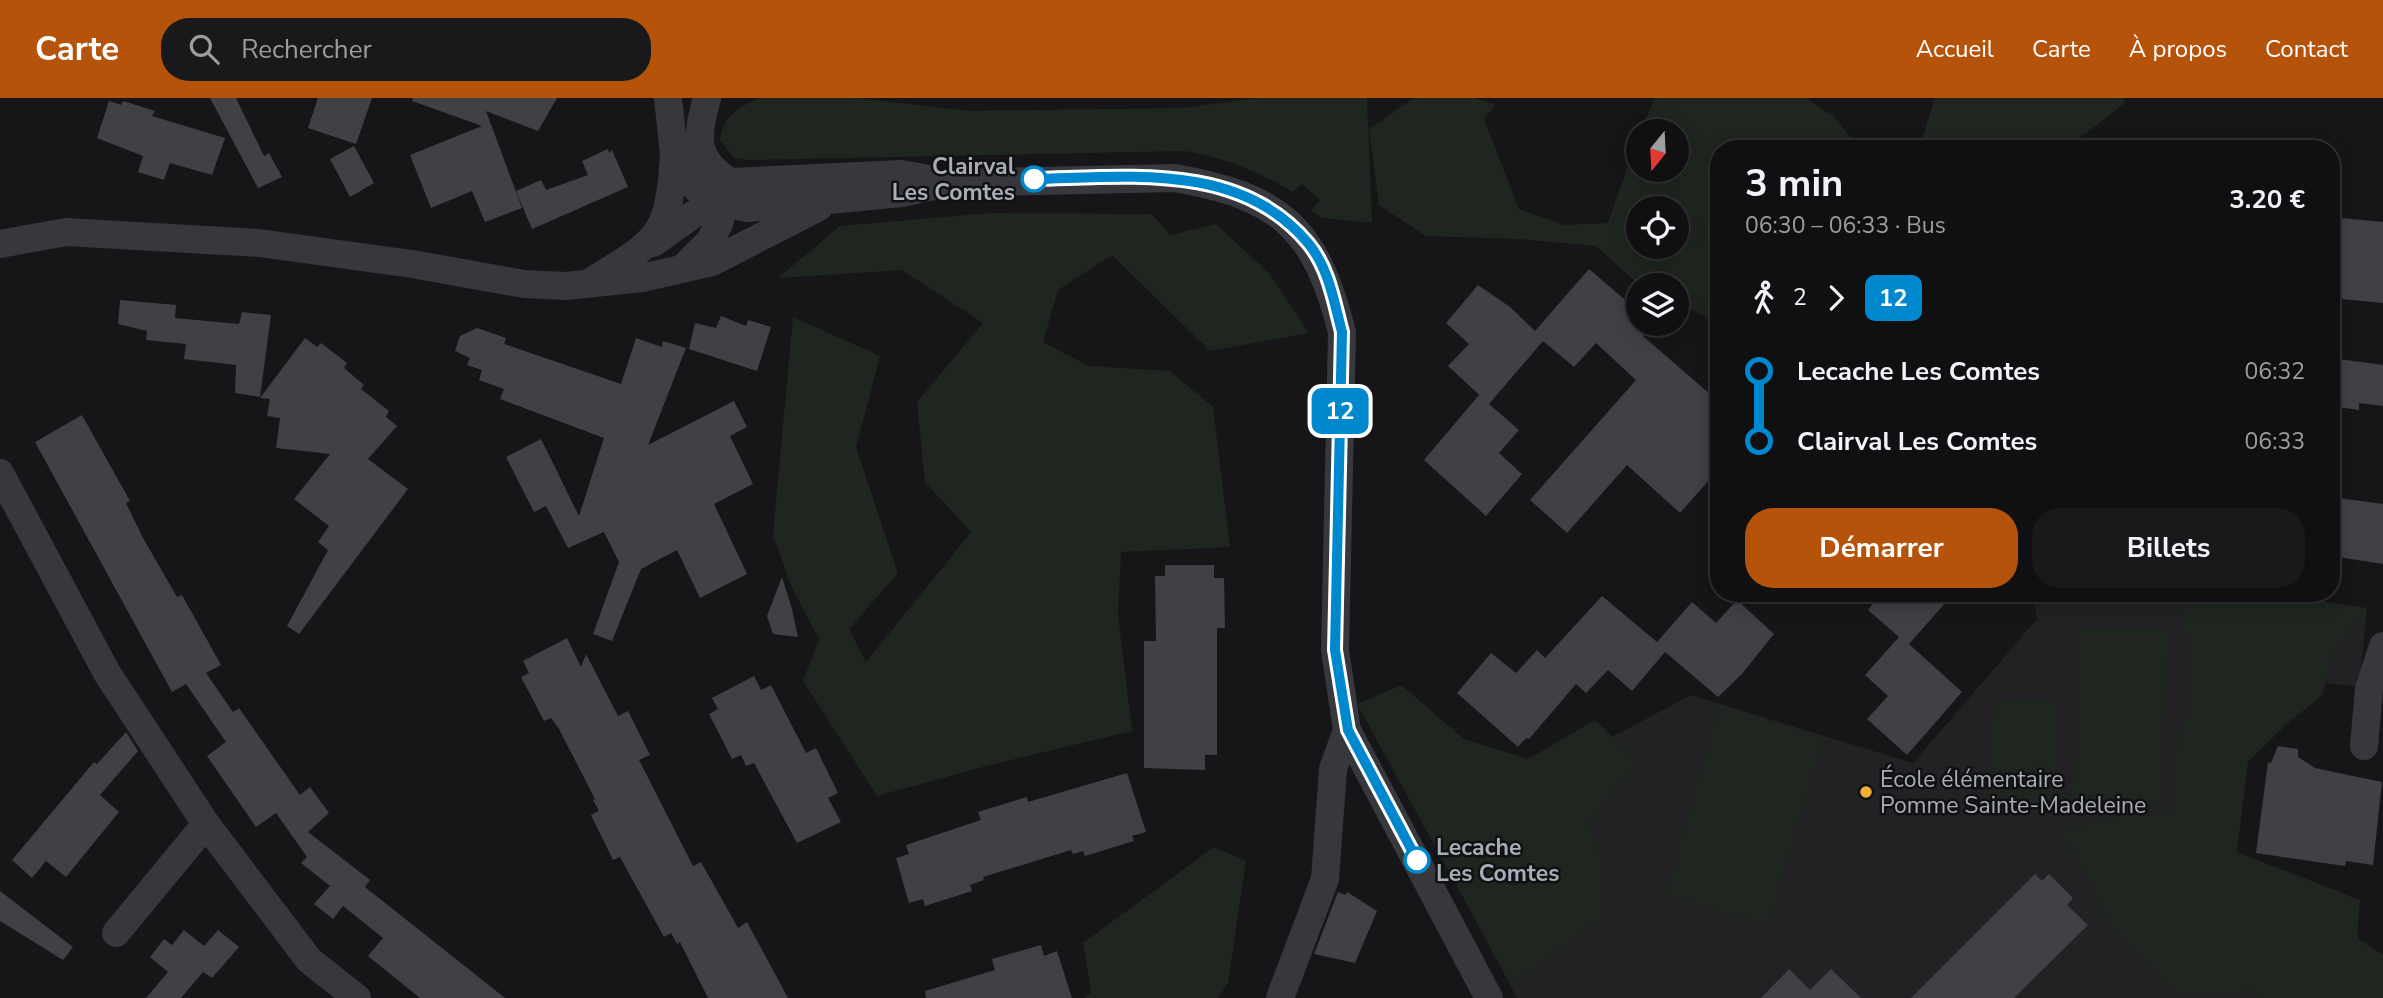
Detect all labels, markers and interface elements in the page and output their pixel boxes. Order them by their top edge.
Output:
search box [161,18,651,81]
text: Carte [35,27,119,72]
icon: search [185,30,223,68]
text: Rechercher [241,32,372,67]
text: Accueil [1916,33,1994,65]
text: Carte [2032,33,2091,65]
text: À propos [2129,33,2227,65]
text: Contact [2265,33,2348,65]
north arrow [1626,119,1689,182]
map controls [1626,119,1689,336]
place label: Clairval Les Comtes [892,151,1016,208]
text: 3 min [1745,158,1843,209]
marker: Clairval Les Comtes [1021,166,1047,192]
text: 3.20 € [2229,182,2305,217]
button: locate [1626,196,1689,259]
text: 06:30 – 06:33 · Bus [1745,210,1946,241]
button: layers [1626,273,1689,336]
icon: walk [1745,279,1783,317]
icon: forward [1817,279,1855,317]
text: 2 [1793,282,1807,313]
text: 12 [1879,282,1908,314]
text: Lecache Les Comtes [1797,354,2040,389]
text: 06:32 [2245,356,2305,387]
line badge: 12 [1308,388,1372,434]
text: 12 [1326,395,1354,427]
text: Clairval Les Comtes [1797,424,2037,459]
text: 06:33 [2245,426,2305,457]
button: Démarrer [1745,508,2018,588]
button: Billets [2032,508,2305,588]
place label: École élémentaire Pomme Sainte-Madeleine [1880,764,2146,821]
marker: École élémentaire Pomme Sainte-Madeleine [1858,784,1874,800]
place label: Lecache Les Comtes [1436,832,1559,889]
marker: Lecache Les Comtes [1404,847,1430,873]

